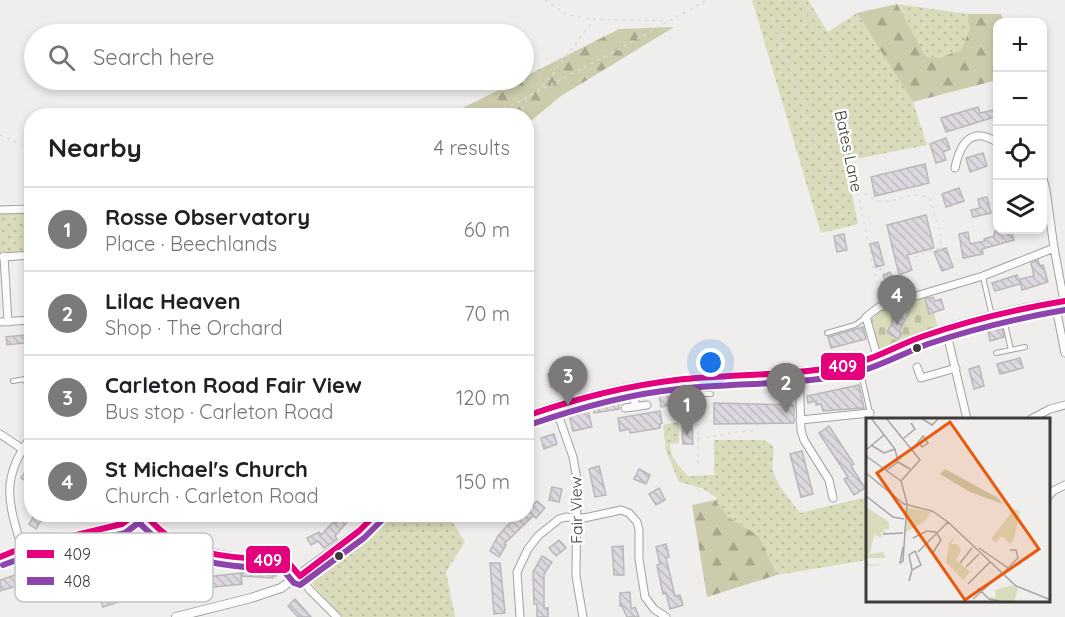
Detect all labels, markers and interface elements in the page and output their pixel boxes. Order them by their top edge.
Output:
map controls [993,18,1047,234]
button: + [993,18,1047,72]
search box [24,24,534,90]
icon: search [45,41,78,74]
text: Search here [93,43,214,71]
button: − [993,72,1047,126]
street label: Bates Lane [831,108,867,194]
button: locate [993,126,1047,180]
text: Nearby [48,131,142,164]
text: 4 results [434,135,510,160]
button: layers [993,180,1047,234]
text: Rosse Observatory [105,203,310,231]
text: 1 [64,217,71,242]
text: 60 m [464,217,510,242]
text: Place · Beechlands [105,231,277,256]
pin: 4 [878,276,916,325]
text: Lilac Heaven [105,287,241,315]
text: 2 [62,301,73,326]
text: 70 m [464,301,510,326]
text: Shop · The Orchard [105,315,283,340]
unlabelled marker [911,342,923,354]
your location [696,348,725,377]
line badge: 409 [820,352,866,381]
pin: 3 [548,356,588,406]
text: 409 [829,356,857,376]
pin: 2 [766,364,806,413]
text: Carleton Road Fair View [105,371,362,399]
text: 3 [62,385,73,410]
text: 120 m [456,385,510,410]
pin: 1 [668,386,706,435]
text: Bus stop · Carleton Road [105,399,333,424]
inset map [866,418,1050,602]
text: St Michael's Church [105,455,308,483]
text: 4 [62,469,73,494]
text: 150 m [456,469,510,494]
street label: Fair View [565,476,587,544]
text: Church · Carleton Road [105,483,319,508]
legend [15,533,213,602]
text: 409 [64,544,91,564]
line badge: 409 [245,545,291,574]
text: 409 [254,550,282,570]
unlabelled marker [333,550,345,562]
text: 408 [64,571,91,591]

